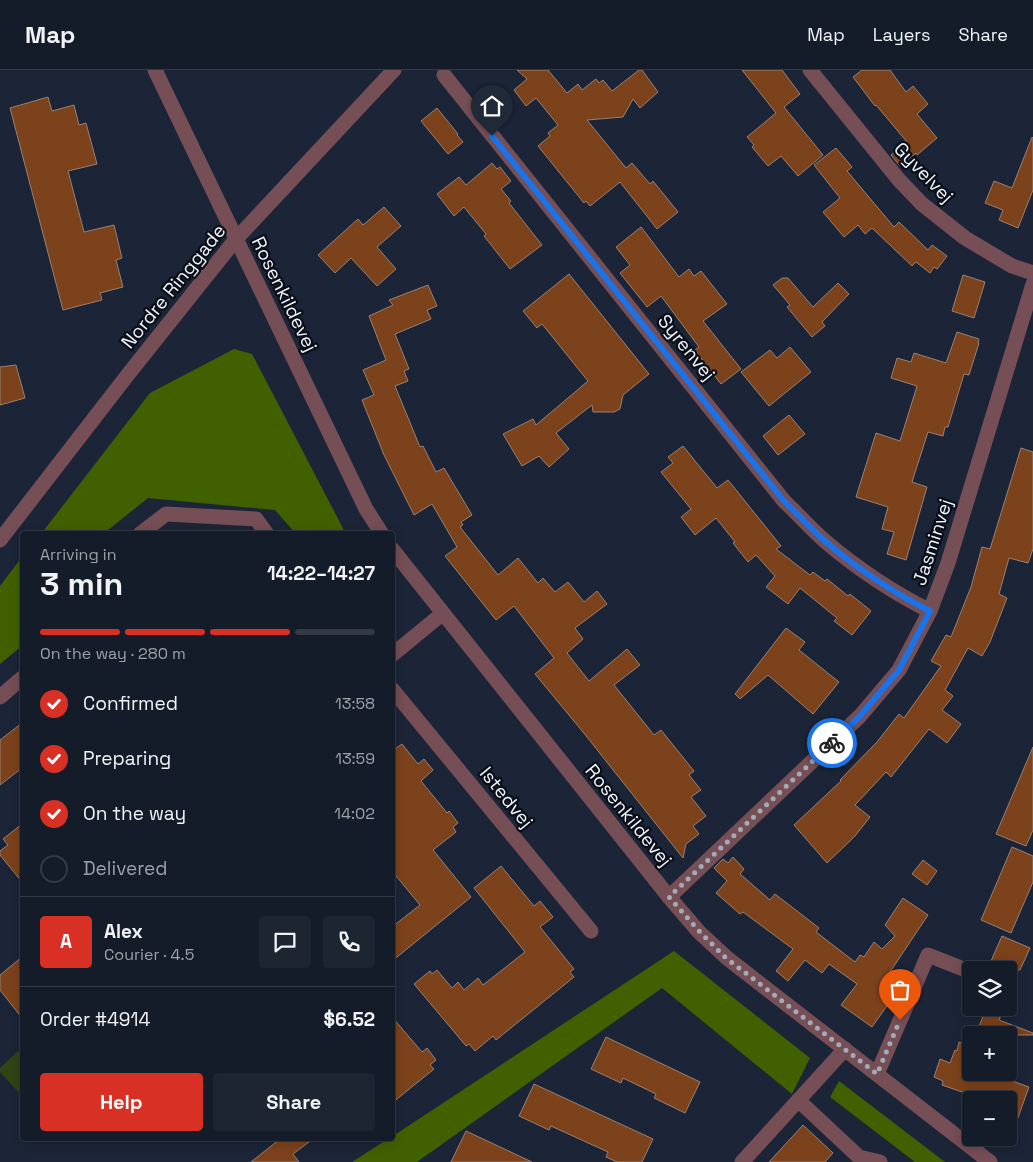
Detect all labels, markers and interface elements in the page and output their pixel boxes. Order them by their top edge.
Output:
text: Map [25,19,75,50]
text: Map [807,23,845,46]
text: Layers [873,23,930,46]
text: Share [958,23,1008,46]
pin [471,85,513,136]
icon: home [478,92,506,120]
street label: Gyvelvej [888,136,959,208]
street label: Nordre Ringgade [115,219,231,354]
street label: Rosenkildevej [246,233,323,356]
street label: Syrenvej [652,309,721,386]
street label: Jasminvej [907,496,958,589]
text: Arriving in [40,544,117,565]
text: 14:22–14:27 [267,561,375,586]
text: 3 min [40,564,123,604]
text: On the way · 280 m [40,643,186,664]
icon: check [40,690,68,718]
text: Confirmed [83,691,178,716]
text: 13:58 [335,693,375,714]
courier [807,718,857,768]
icon: bike [818,729,846,757]
icon: check [40,745,68,773]
text: Preparing [83,746,171,771]
text: 13:59 [335,748,375,769]
street label: Rosenkildevej [580,759,678,872]
street label: Istedvej [474,761,539,833]
icon: check [40,800,68,828]
text: On the way [83,801,186,826]
text: 14:02 [334,803,375,824]
text: Delivered [83,856,168,881]
button: chat [259,916,311,968]
button: phone [323,916,375,968]
text: Alex [104,919,143,944]
text: A [60,929,72,954]
text: Courier · 4.5 [104,944,194,965]
map controls [962,961,1017,1146]
button: layers [962,961,1017,1016]
pin [879,969,921,1020]
icon: bag [886,976,914,1004]
text: Order #4914 [40,1007,150,1032]
text: $6.52 [324,1007,375,1032]
button: + [962,1026,1017,1081]
button: Help [40,1073,203,1131]
button: Share [213,1073,375,1131]
button: − [962,1091,1017,1146]

